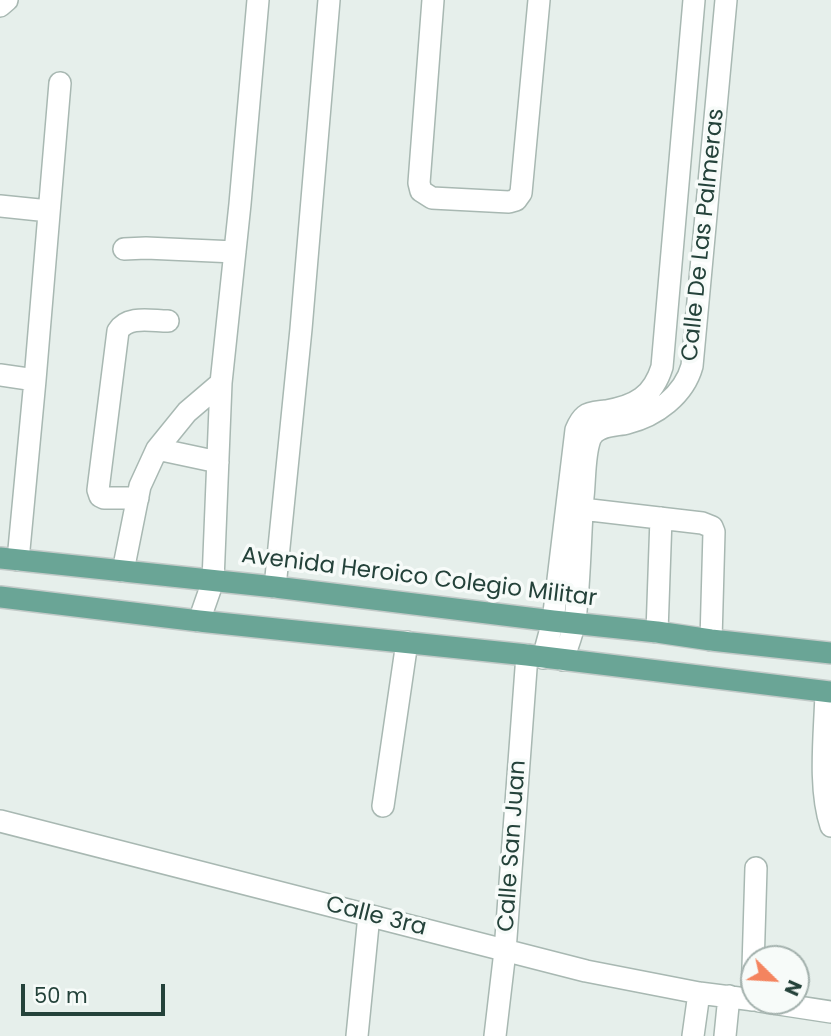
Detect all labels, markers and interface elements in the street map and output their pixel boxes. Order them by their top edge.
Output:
street label: Calle De Las Palmeras [677,107,731,363]
street label: Avenida Heroico Colegio Militar [240,542,598,614]
street label: Calle San Juan [493,759,533,933]
street label: Calle 3ra [323,891,429,943]
north arrow [740,945,810,1015]
scale bar [24,970,168,1014]
text: N [778,976,808,1000]
text: 50 m [34,981,88,1010]

